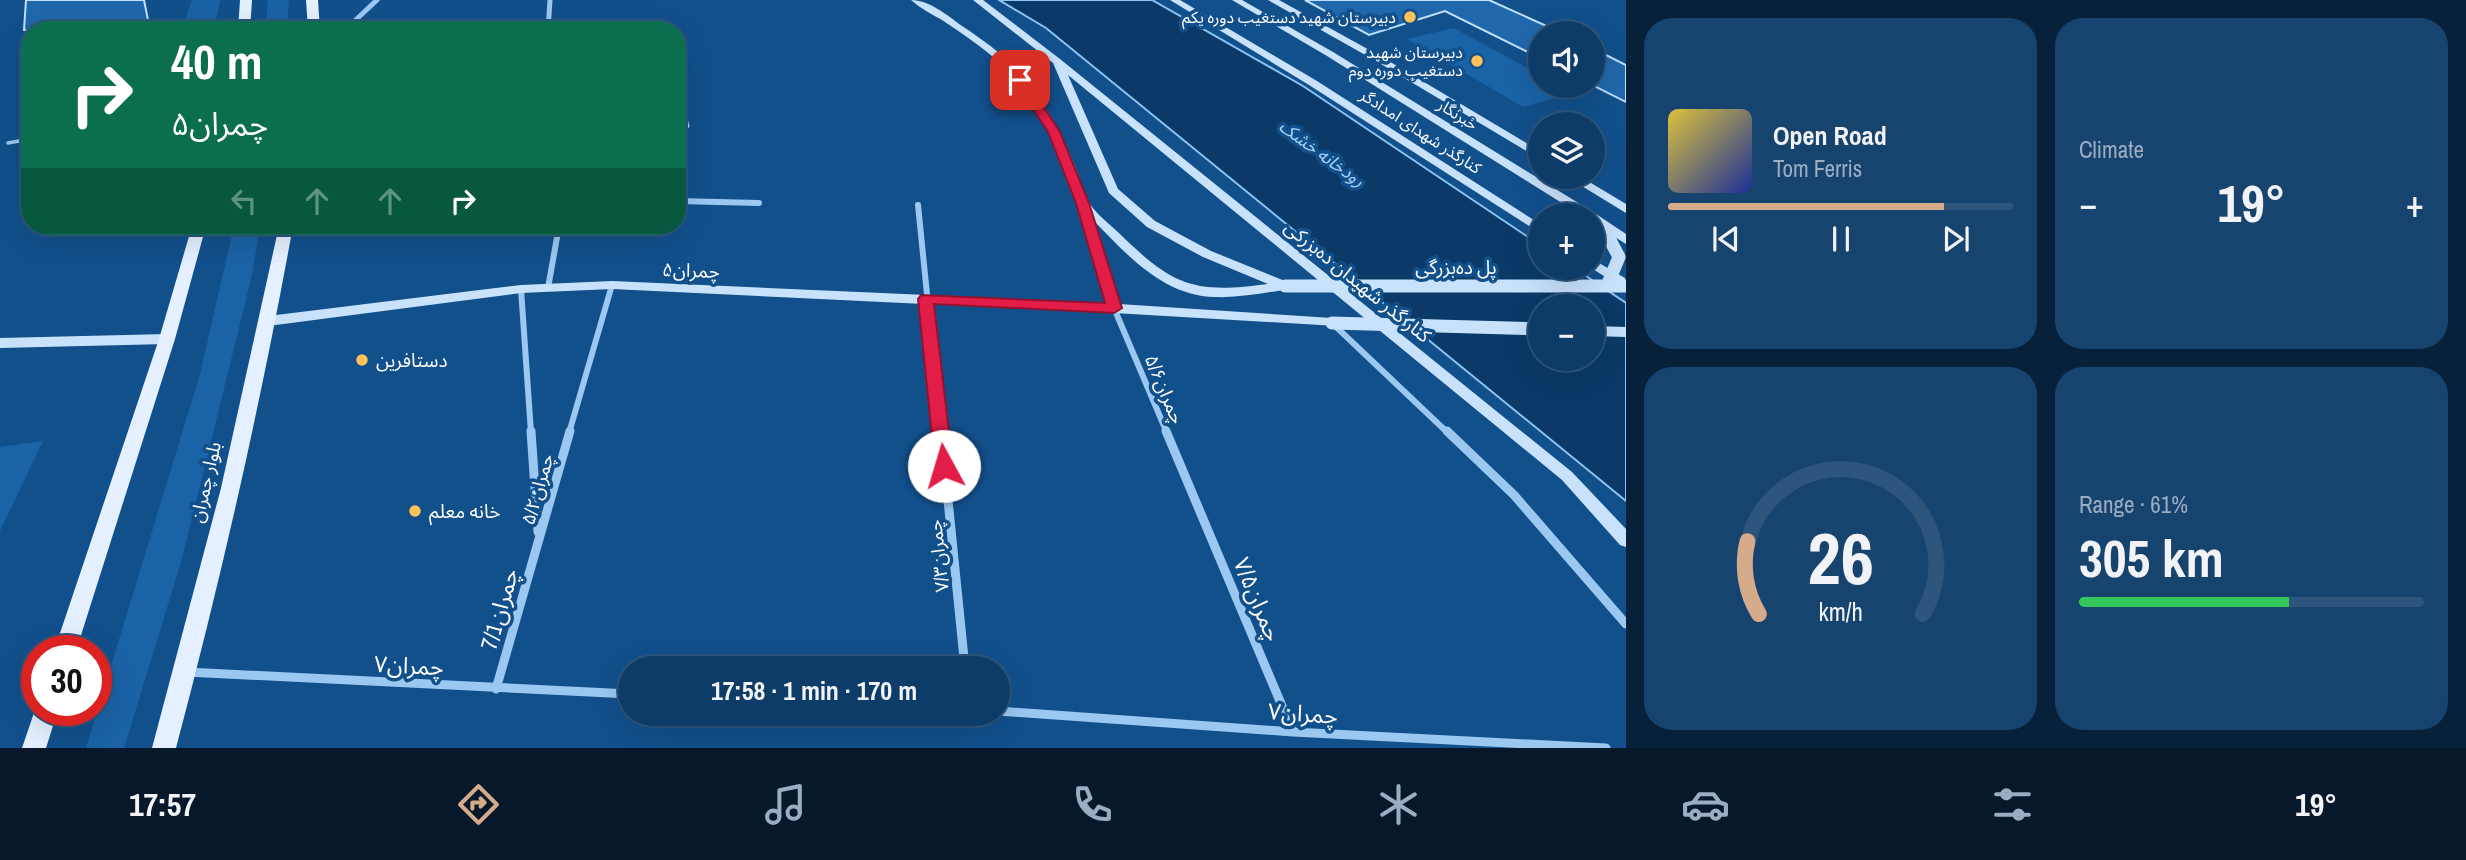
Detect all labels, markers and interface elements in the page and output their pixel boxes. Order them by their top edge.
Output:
place label: دبیرستان شهید دستغیب دوره یکم [1182,6,1396,30]
marker: دبیرستان شهید دستغیب دوره یکم [1402,9,1418,25]
map controls [1528,21,1605,371]
button: sound [1528,21,1605,98]
text: 40 m [171,28,263,94]
place label: دبیرستان شهید دستغیب دوره دوم [1349,41,1463,83]
icon: right [56,49,147,140]
pin [990,50,1050,110]
marker: دبیرستان شهید دستغیب دوره دوم [1469,53,1485,69]
icon: arrive [1001,61,1039,99]
street label: کنارگذر شهدای امدادگر [1355,83,1486,179]
street label: خبرنگار [1433,93,1482,135]
text: چمران۵ [171,102,268,145]
button: layers [1528,112,1605,189]
water label: رودخانه خشک [1274,113,1370,193]
text: Open Road [1773,118,1887,153]
text: Climate [2079,134,2144,165]
text: Tom Ferris [1773,153,1862,184]
text: 19° [2217,168,2286,238]
text: − [2079,178,2097,229]
text: + [2406,178,2424,229]
icon: left [225,182,263,220]
icon: ahead [298,182,336,220]
icon: ahead [371,182,409,220]
icon: right [444,182,482,220]
button: + [1528,203,1605,280]
street label: کنار گذر شهیدان ده‌بزرکی [1279,214,1438,349]
icon: previous [1707,220,1745,258]
icon: pause [1822,220,1860,258]
icon: next [1937,220,1975,258]
street label: پل ده‌بزرگی [1415,254,1497,280]
street label: چمران۵ [662,256,720,284]
button: − [1528,294,1605,371]
place label: دستافرین [376,347,448,373]
street label: چمران۵/۶ [1139,350,1191,428]
marker: دستافرین [354,352,370,368]
position arrow [907,429,981,503]
street label: بلوار چمران [183,439,227,525]
street label: چمران۵/۲ [514,450,560,528]
text: Range · 61% [2079,489,2188,520]
place label: خانه معلم [429,498,501,526]
marker: خانه معلم [407,503,423,519]
text: 26 [1807,510,1874,608]
street label: چمران۷/۳ [921,518,955,594]
text: 305 km [2079,523,2224,593]
street label: چمران۷/۵ [1226,552,1289,646]
street label: 7/1چمران [473,565,525,653]
text: km/h [1818,595,1863,629]
speed limit sign: 30 [21,635,112,726]
street label: چمران۷ [373,648,445,682]
text: 17:58 · 1 min · 170 m [711,673,917,708]
street label: چمران۷ [1267,695,1339,731]
icon: directions [454,780,503,829]
icon: music [761,780,810,829]
icon: phone [1068,780,1117,829]
icon: climate [1374,780,1423,829]
icon: car [1681,780,1730,829]
icon: filters [1988,780,2037,829]
text: 17:57 [129,783,196,826]
text: 19° [2295,783,2337,826]

